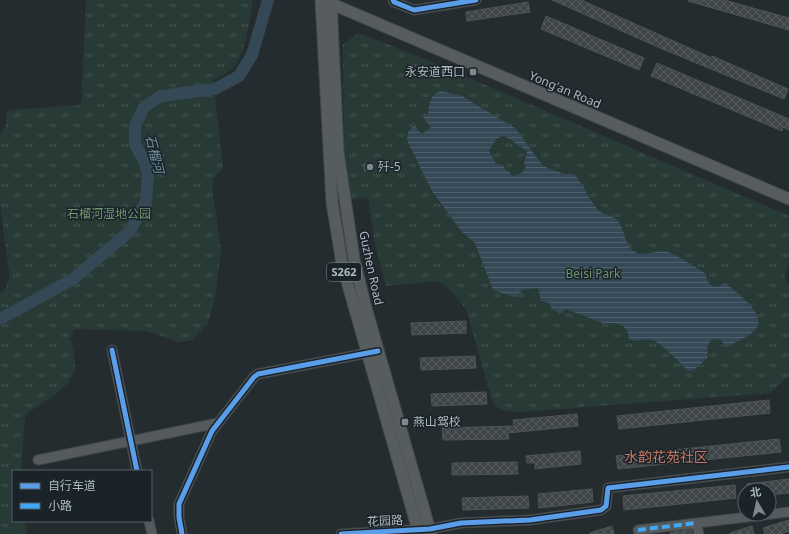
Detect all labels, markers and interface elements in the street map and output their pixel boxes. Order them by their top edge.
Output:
place label: 永安道西口 [405,63,465,80]
marker: 永安道西口 [468,67,478,77]
street label: Yong'an Road [527,67,604,112]
water label: 石榴河 [142,133,169,178]
place label: 歼-5 [378,158,401,175]
marker: 歼-5 [365,162,375,172]
park label: 石榴河湿地公园 [67,205,151,222]
street label: Guzhen Road [355,229,388,307]
road number: S262 [327,263,361,281]
park label: Beisi Park [566,265,621,282]
place label: 燕山驾校 [413,413,461,430]
marker: 燕山驾校 [400,417,410,427]
district label: 水韵花苑社区 [624,447,708,466]
legend [12,470,152,522]
text: 自行车道 [48,477,96,494]
north arrow [737,482,777,522]
text: 北 [749,483,762,500]
text: 小路 [48,497,72,514]
street label: 花园路 [367,511,403,530]

